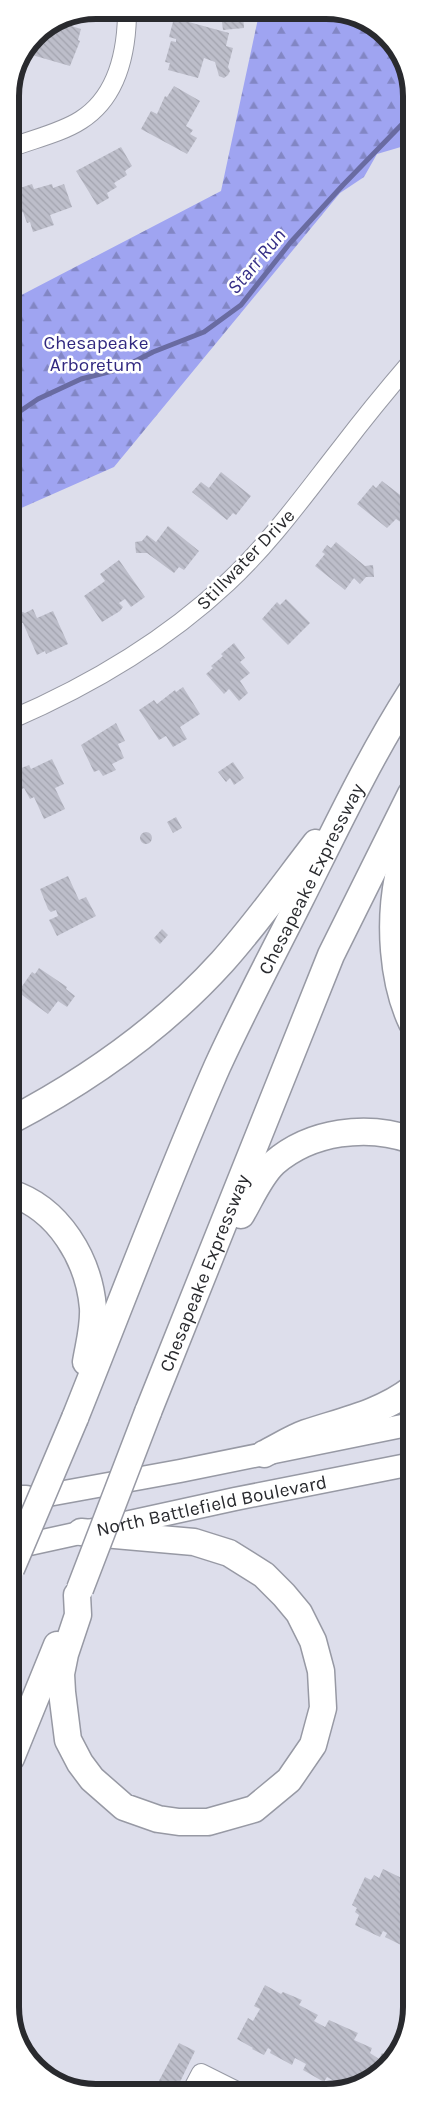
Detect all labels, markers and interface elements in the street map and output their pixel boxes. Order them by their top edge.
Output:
water label: Starr Run [222,224,290,299]
park label: Chesapeake Arboretum [43,332,149,376]
street label: Stillwater Drive [192,505,299,615]
street label: Chesapeake Expressway [254,780,369,978]
street label: Chesapeake Expressway [155,1171,254,1375]
street label: North Battlefield Boulevard [94,1471,329,1541]

